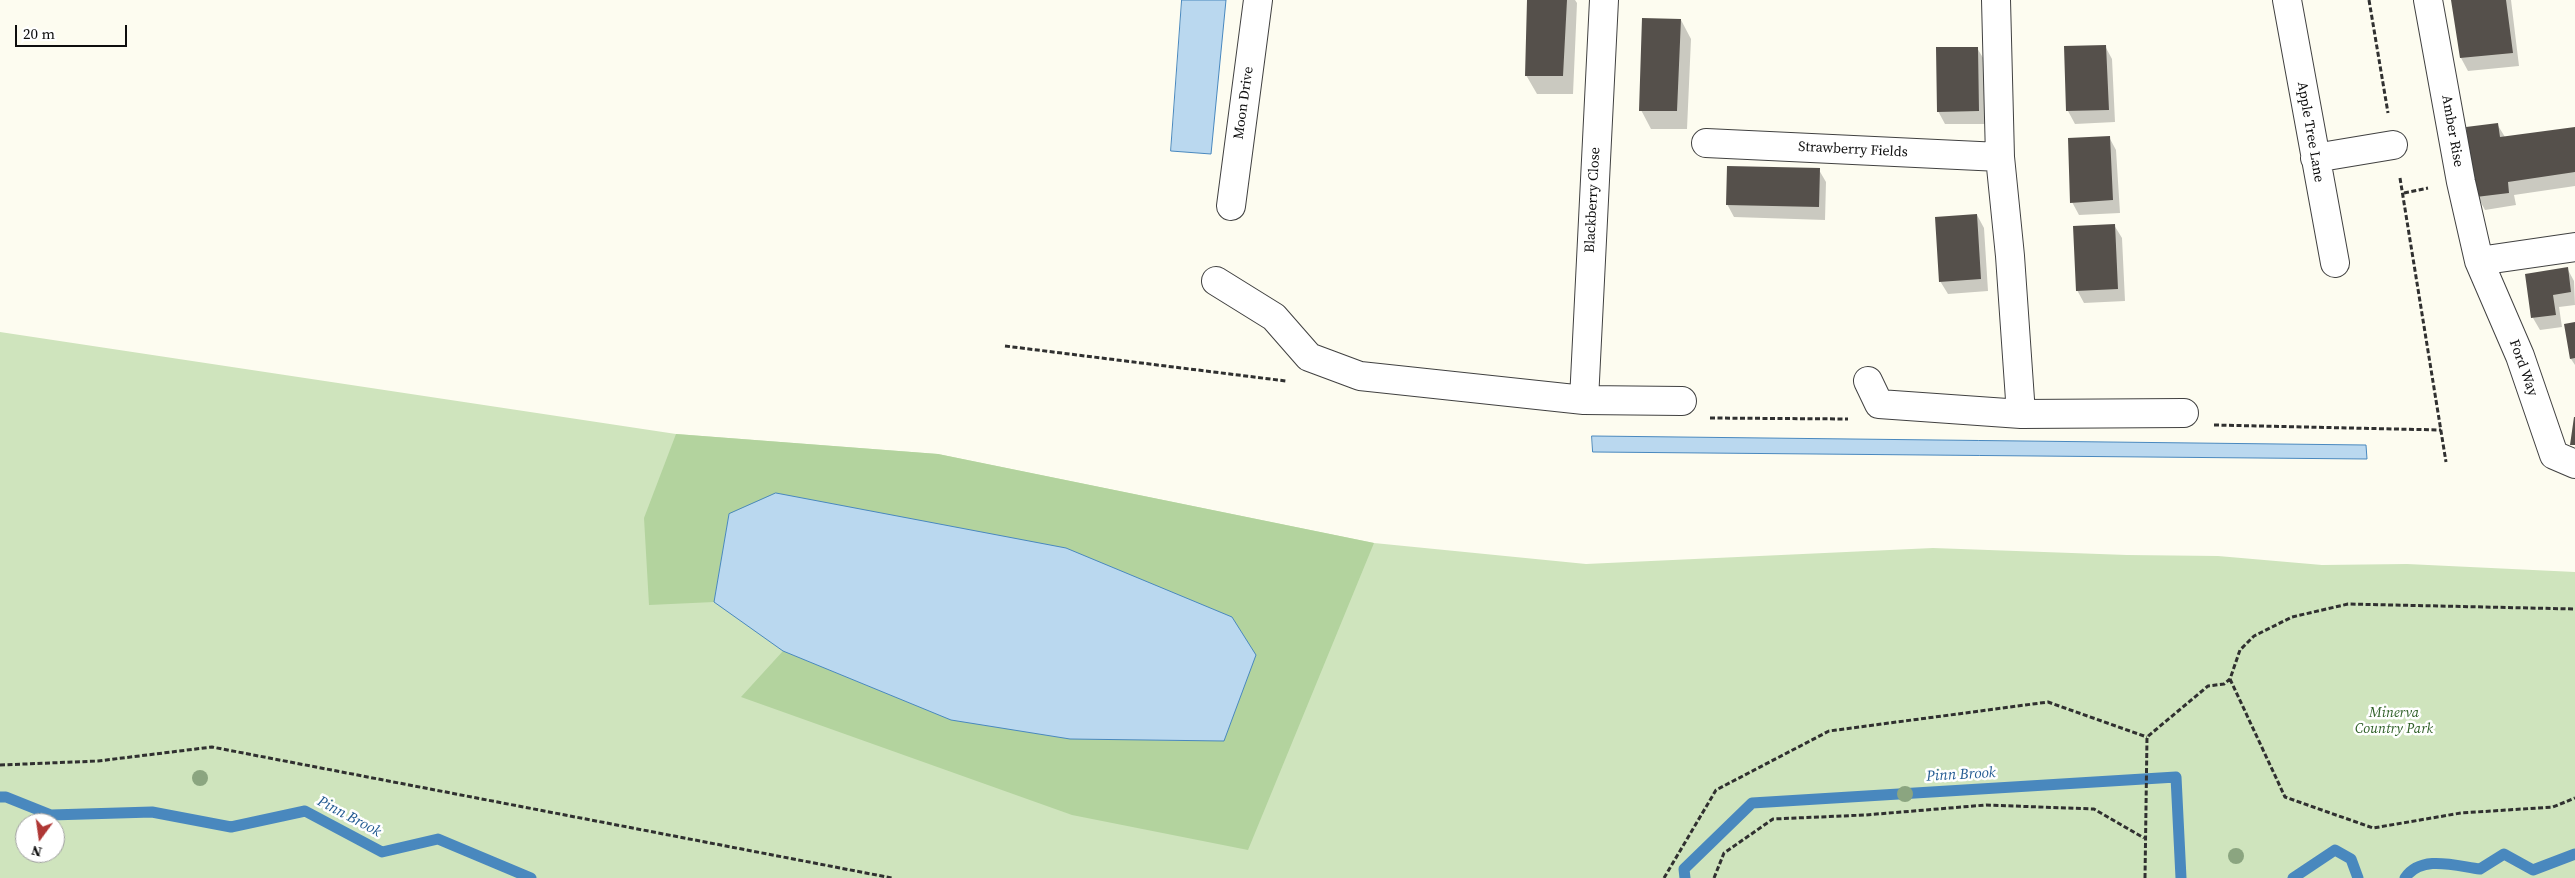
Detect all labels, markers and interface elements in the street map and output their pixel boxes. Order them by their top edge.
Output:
scale bar [18,15,130,47]
text: 20 m [23,23,55,44]
street label: Moon Drive [1231,66,1257,140]
street label: Apple Tree Lane [2293,80,2327,184]
street label: Amber Rise [2437,94,2467,168]
street label: Strawberry Fields [1798,139,1908,161]
street label: Blackberry Close [1582,147,1604,253]
street label: Ford Way [2505,337,2541,399]
park label: Minerva Country Park [2355,705,2433,738]
water label: Pinn Brook [1926,764,1996,786]
water label: Pinn Brook [314,793,384,841]
north arrow [15,813,65,863]
text: N [29,841,44,863]

